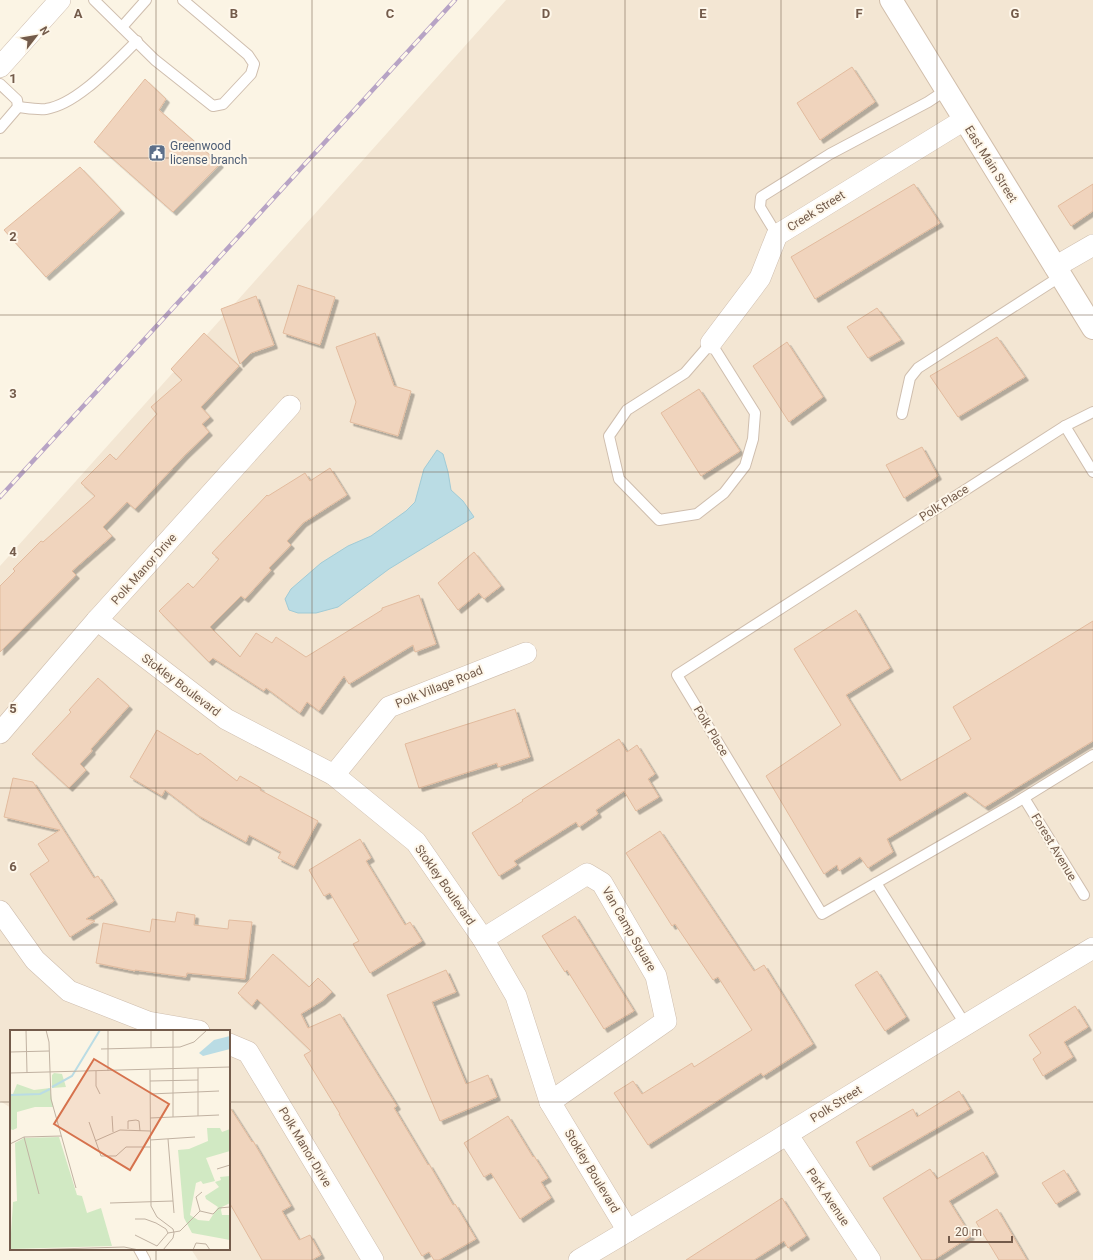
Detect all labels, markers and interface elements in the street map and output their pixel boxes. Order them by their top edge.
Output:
text: A [74,6,83,21]
text: B [230,6,238,21]
text: C [386,6,395,21]
text: D [542,6,550,21]
text: E [699,6,707,21]
text: F [855,6,863,21]
text: G [1011,6,1020,21]
north arrow [16,16,56,56]
text: N [37,24,52,38]
text: 1 [9,71,17,86]
street label: East Main Street [962,123,1020,205]
place label: Greenwood license branch [170,139,247,167]
public building icon: Greenwood license branch [147,143,167,163]
street label: Creek Street [785,188,847,234]
text: 2 [9,229,17,244]
text: 3 [9,386,17,401]
street label: Polk Place [917,482,971,524]
street label: Polk Manor Drive [108,531,180,607]
text: 4 [9,544,17,559]
street label: Stokley Boulevard [139,651,223,719]
street label: Polk Village Road [393,663,485,711]
text: 5 [9,701,17,716]
street label: Polk Place [691,703,731,759]
street label: Forest Avenue [1028,811,1080,883]
street label: Stokley Boulevard [412,842,478,928]
text: 6 [9,859,17,874]
street label: Van Camp Square [599,884,659,974]
inset map [10,1030,230,1250]
street label: Polk Street [808,1083,864,1125]
street label: Polk Manor Drive [276,1104,334,1190]
street label: Stokley Boulevard [562,1127,622,1215]
street label: Park Avenue [804,1166,852,1228]
scale bar [949,1218,1012,1244]
text: 20 m [955,1225,982,1239]

